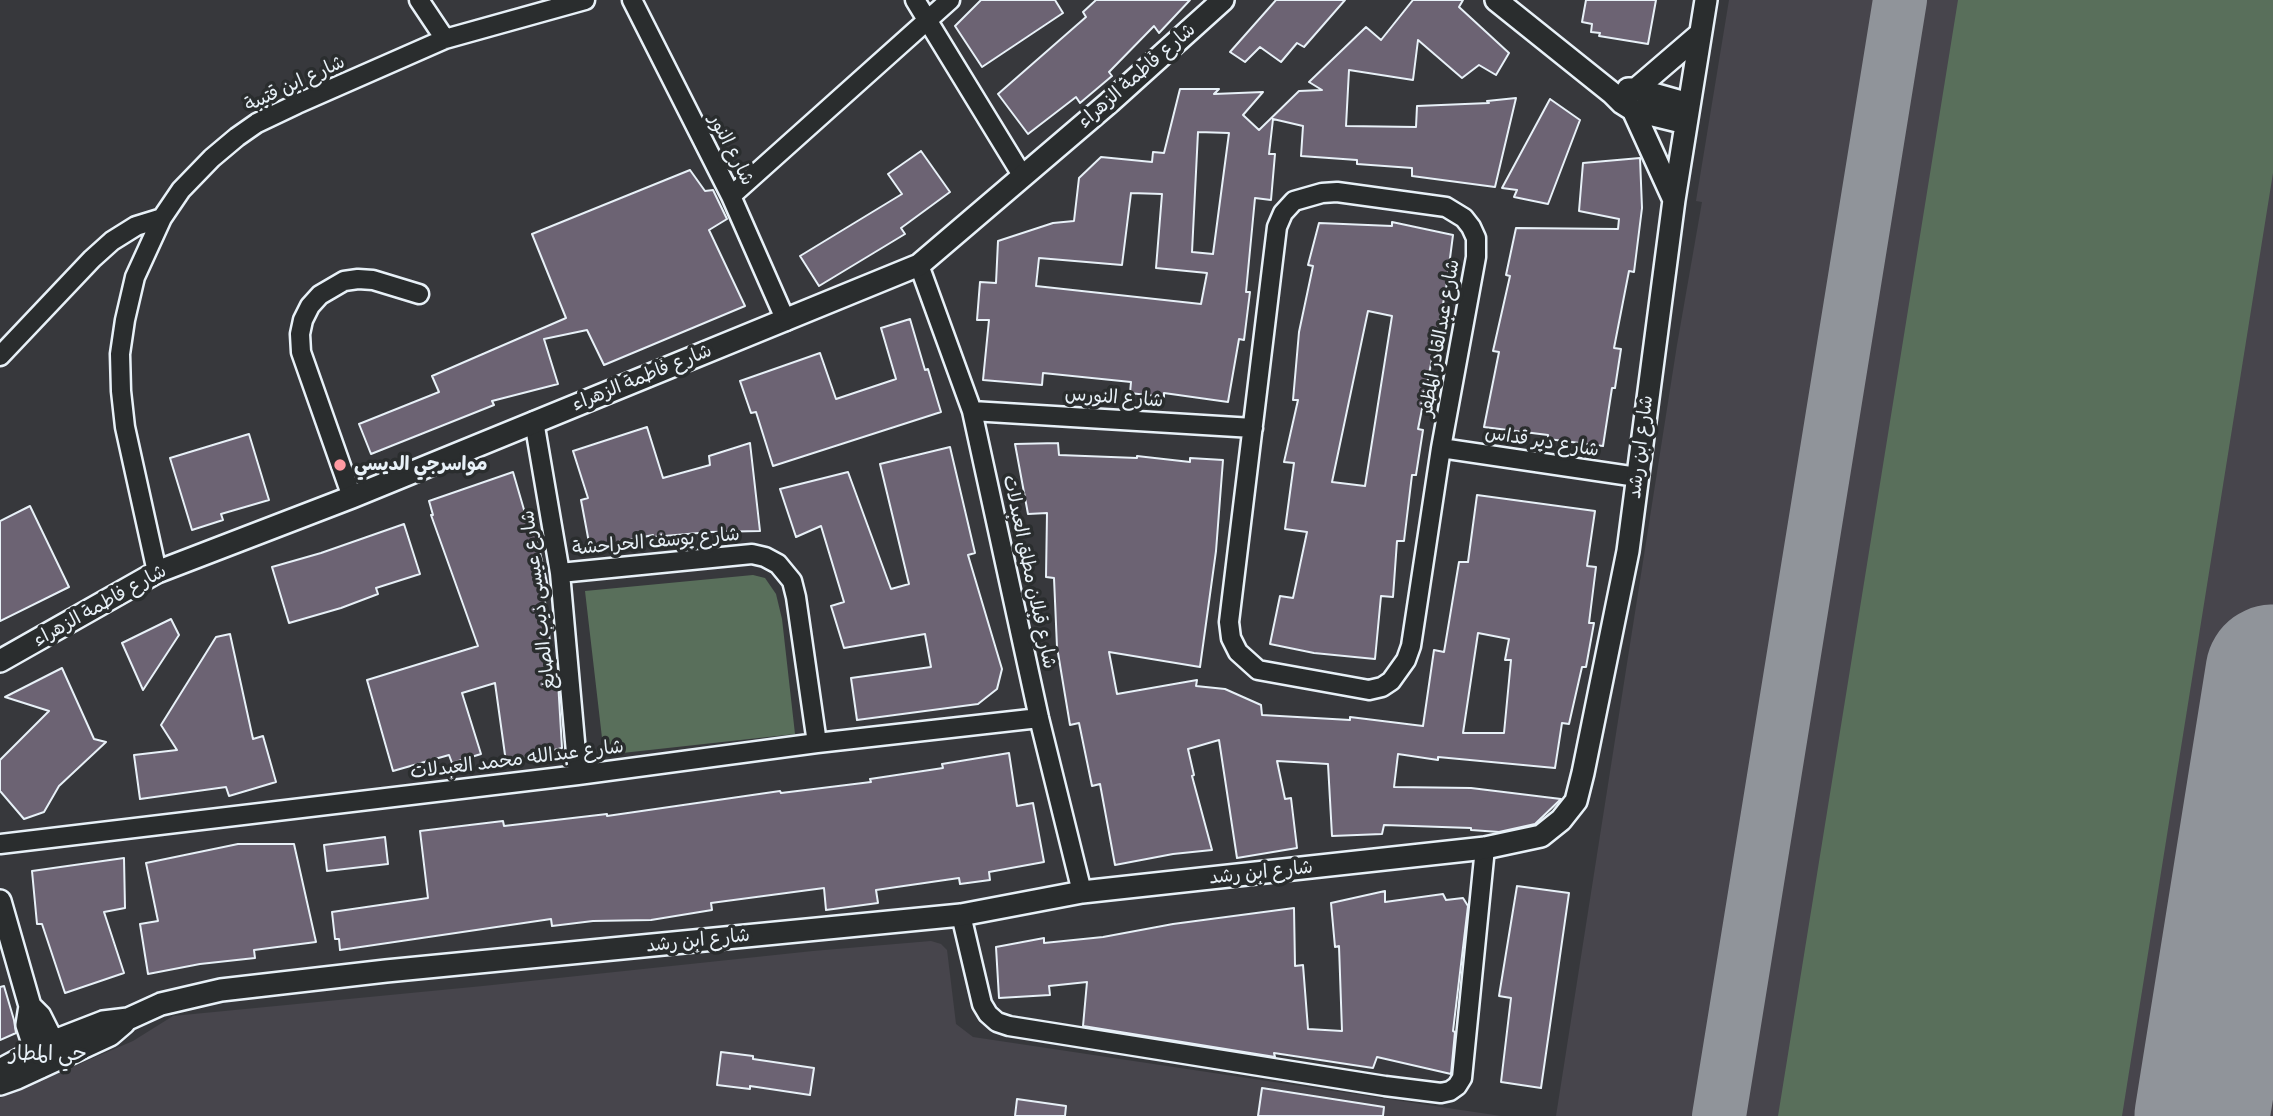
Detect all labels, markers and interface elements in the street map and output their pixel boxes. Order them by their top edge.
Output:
street label: شارع فاطمة الزهراء [1073,19,1201,133]
street label: شارع ابن قتيبة [241,51,349,117]
street label: شارع النور [703,111,759,189]
street label: شارع عبدالقادر المظفر [1415,258,1465,418]
street label: شارع فاطمة الزهراء [569,340,715,416]
street label: شارع النورس [1064,383,1164,413]
street label: شارع ابن رشد [1623,394,1659,500]
street label: شارع دير قداس [1483,422,1601,462]
place label: مواسرجي الديسي [354,454,488,476]
marker: مواسرجي الديسي [332,457,348,473]
street label: شارع قبلان مطلق العبدلات [997,473,1061,671]
street label: شارع عيسى ذيب الصايغ [517,509,561,691]
street label: شارع يوسف الحراحشة [571,523,741,561]
street label: شارع فاطمة الزهراء [29,560,171,652]
street label: شارع عبدالله محمد العبدلات [409,736,625,784]
street label: شارع ابن رشد [1208,856,1314,890]
street label: شارع ابن رشد [645,924,751,958]
district label: حي المطار [9,1041,87,1067]

